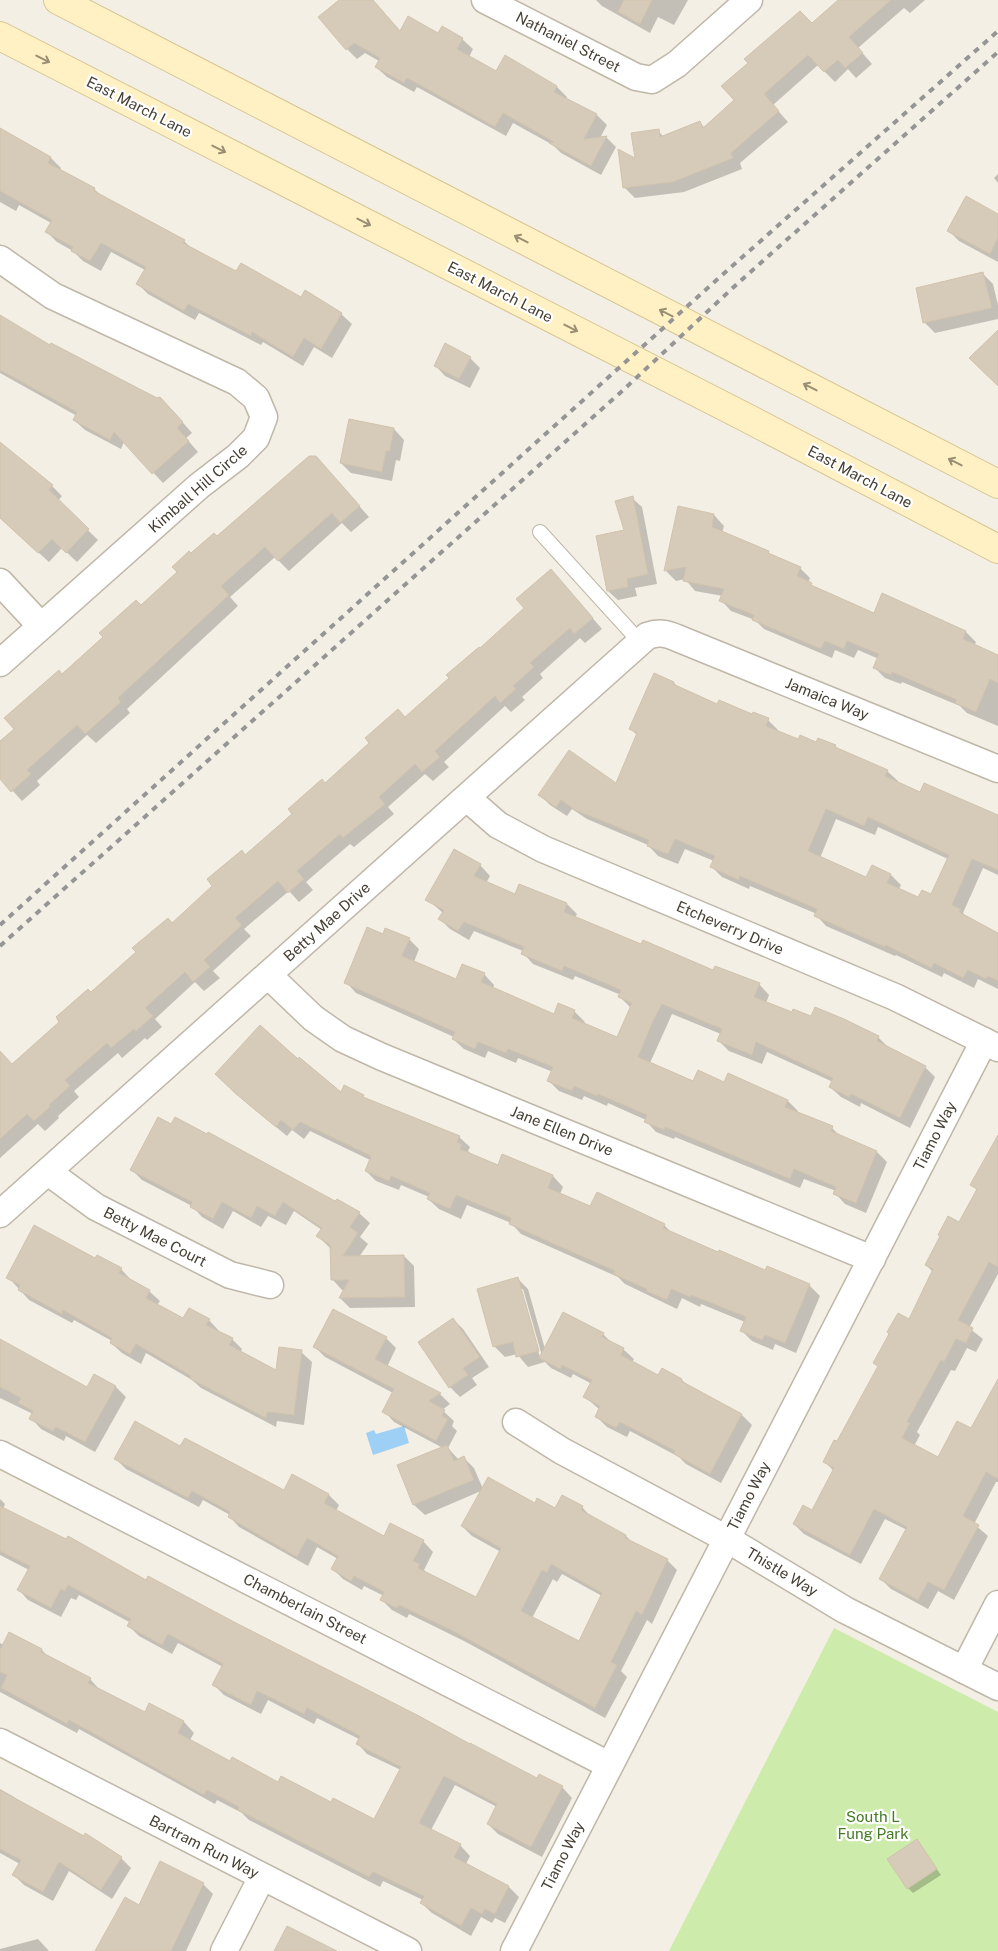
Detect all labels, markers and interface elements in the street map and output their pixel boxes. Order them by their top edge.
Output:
street label: Nathaniel Street [513,8,623,75]
one-way arrow [36,54,51,64]
street label: East March Lane [84,73,195,140]
one-way arrow [212,144,227,154]
one-way arrow [356,218,371,227]
one-way arrow [514,234,529,244]
street label: East March Lane [445,258,556,325]
one-way arrow [659,308,674,317]
one-way arrow [563,324,578,333]
one-way arrow [803,382,818,391]
street label: Kimball Hill Circle [145,441,250,536]
street label: East March Lane [805,442,915,511]
one-way arrow [947,457,962,467]
street label: Jamaica Way [783,674,871,723]
street label: Betty Mae Drive [280,878,373,965]
street label: Etcheverry Drive [674,897,786,958]
street label: Tiamo Way [910,1098,959,1173]
street label: Jane Ellen Drive [508,1102,616,1159]
street label: Betty Mae Court [101,1203,210,1270]
street label: Tiamo Way [724,1458,773,1533]
street label: Thistle Way [744,1544,821,1599]
street label: Chamberlain Street [241,1570,370,1647]
park label: South L Fung Park [837,1808,909,1842]
street label: Bartram Run Way [147,1812,262,1882]
street label: Tiamo Way [538,1818,587,1893]

